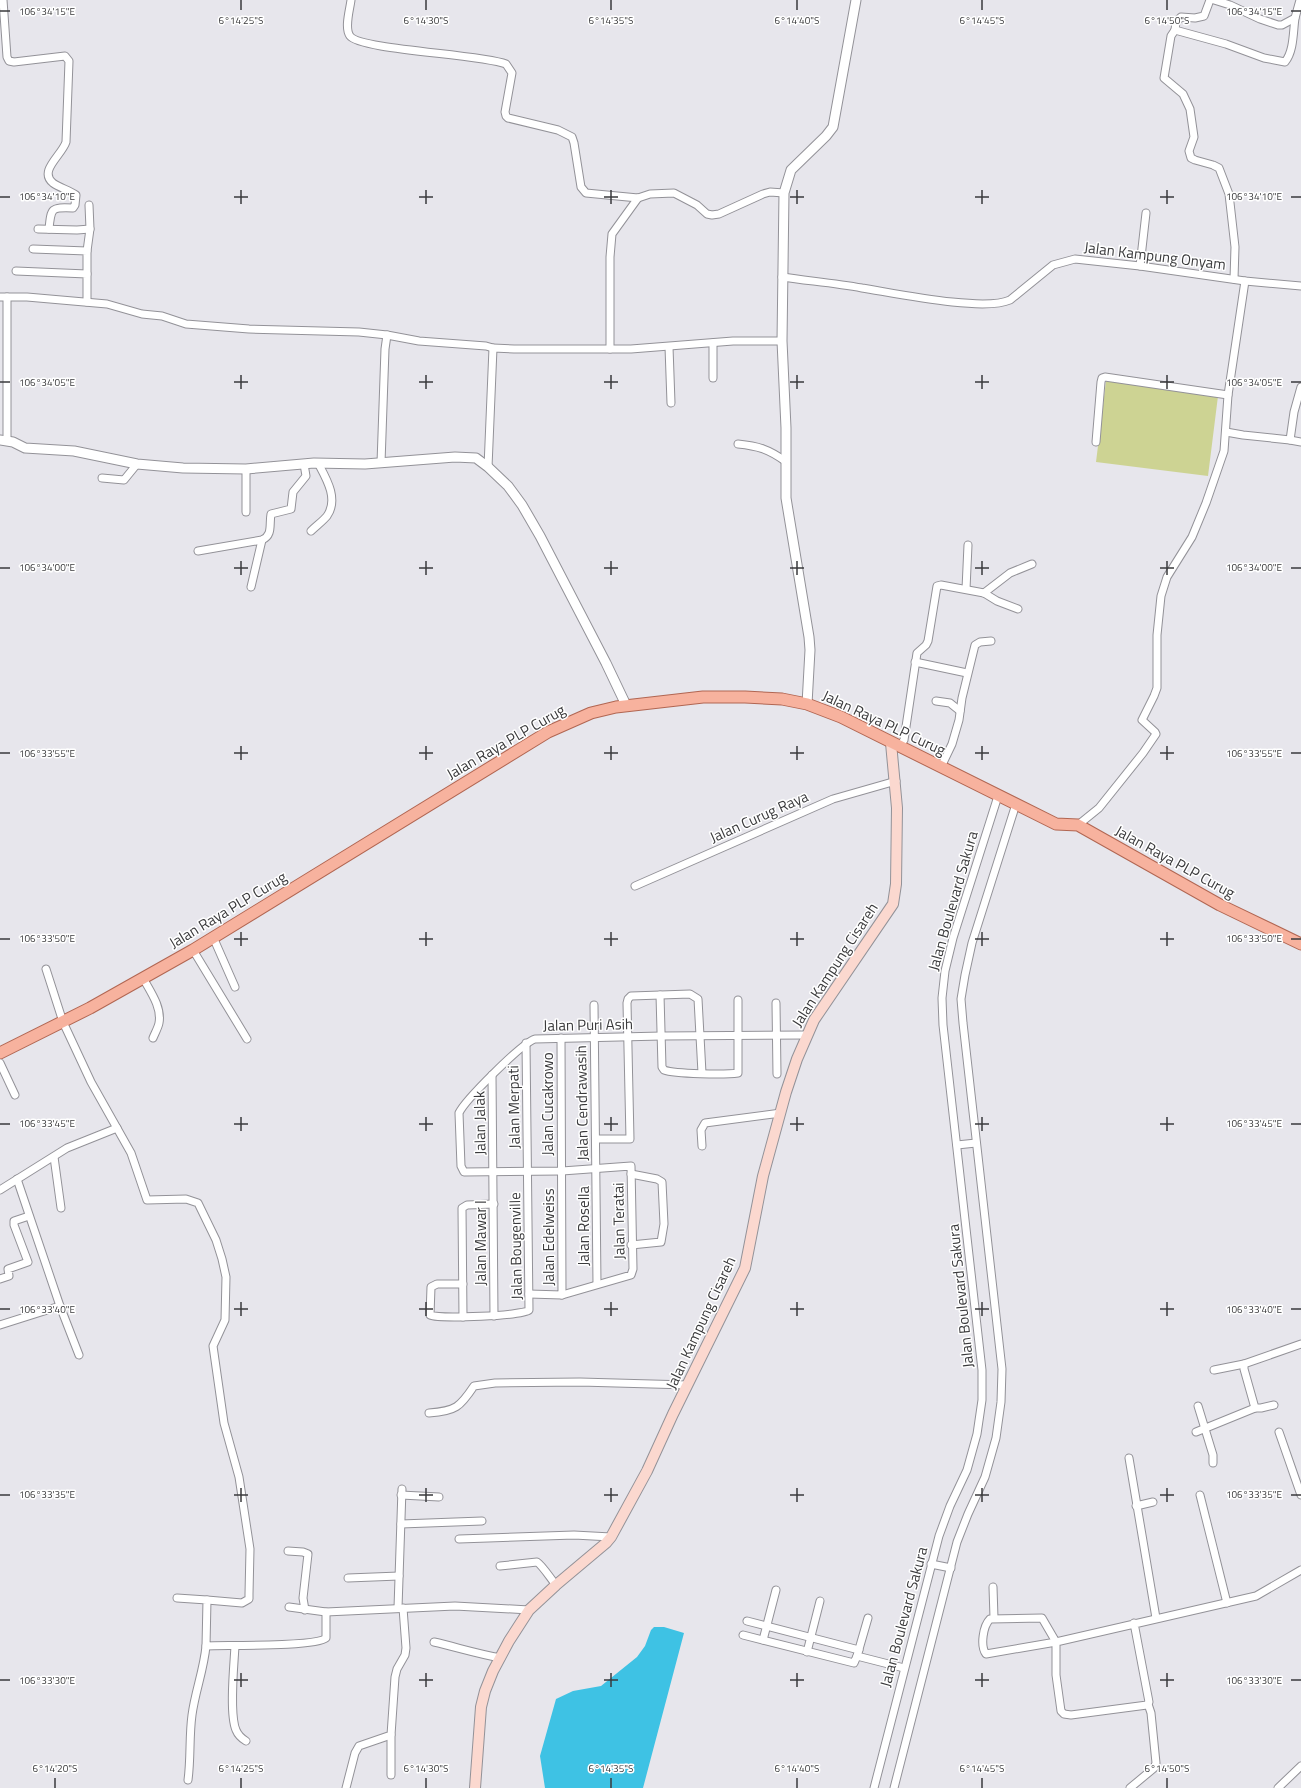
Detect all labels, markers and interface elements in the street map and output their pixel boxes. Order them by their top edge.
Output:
text: 106°34'15"E [19,4,76,19]
text: 106°34'15"E [1226,4,1283,19]
text: 6°14'25"S [219,13,263,28]
text: 6°14'30"S [404,13,448,28]
text: 6°14'35"S [589,13,633,28]
text: 6°14'40"S [775,13,819,28]
text: 6°14'45"S [960,13,1004,28]
text: 6°14'50"S [1145,13,1189,28]
text: 106°34'10"E [19,189,76,204]
text: 106°34'10"E [1226,189,1283,204]
street label: Jalan Kampung Onyam [1083,235,1227,276]
text: 106°34'05"E [19,375,76,390]
text: 106°34'05"E [1226,375,1283,390]
text: 106°34'00"E [19,560,76,575]
text: 106°34'00"E [1226,560,1283,575]
street label: Jalan Raya PLP Curug [819,684,950,761]
street label: Jalan Raya PLP Curug [442,698,570,785]
text: 106°33'55"E [19,746,76,761]
text: 106°33'55"E [1226,746,1283,761]
street label: Jalan Curug Raya [706,784,812,849]
street label: Jalan Raya PLP Curug [1111,819,1240,904]
street label: Jalan Boulevard Sakura [922,828,984,974]
street label: Jalan Raya PLP Curug [164,865,291,954]
street label: Jalan Kampung Cisareh [786,898,884,1032]
text: 106°33'50"E [19,931,76,946]
text: 106°33'50"E [1226,931,1283,946]
street label: Jalan Puri Asih [543,1012,633,1037]
street label: Jalan Cendrawasih [569,1045,594,1161]
street label: Jalan Cucakrowo [536,1052,559,1156]
street label: Jalan Merpati [501,1065,526,1149]
street label: Jalan Jalak [467,1091,492,1155]
text: 106°33'45"E [19,1116,76,1131]
text: 106°33'45"E [1226,1116,1283,1131]
street label: Jalan Teratai [606,1182,631,1260]
street label: Jalan Rosella [572,1185,595,1266]
street label: Jalan Edelweiss [537,1188,560,1286]
street label: Jalan Bougenville [503,1192,528,1300]
street label: Jalan Mawar I [469,1200,492,1286]
street label: Jalan Boulevard Sakura [941,1222,979,1369]
street label: Jalan Kampung Cisareh [660,1253,741,1393]
text: 106°33'40"E [19,1302,76,1317]
text: 106°33'40"E [1226,1302,1283,1317]
text: 106°33'35"E [19,1487,76,1502]
text: 106°33'35"E [1226,1487,1283,1502]
street label: Jalan Boulevard Sakura [874,1544,933,1690]
text: 106°33'30"E [19,1673,76,1688]
text: 106°33'30"E [1226,1673,1283,1688]
text: 6°14'20"S [33,1761,77,1776]
text: 6°14'25"S [219,1761,263,1776]
text: 6°14'30"S [404,1761,448,1776]
text: 6°14'35"S [589,1761,633,1776]
text: 6°14'40"S [775,1761,819,1776]
text: 6°14'45"S [960,1761,1004,1776]
text: 6°14'50"S [1145,1761,1189,1776]

